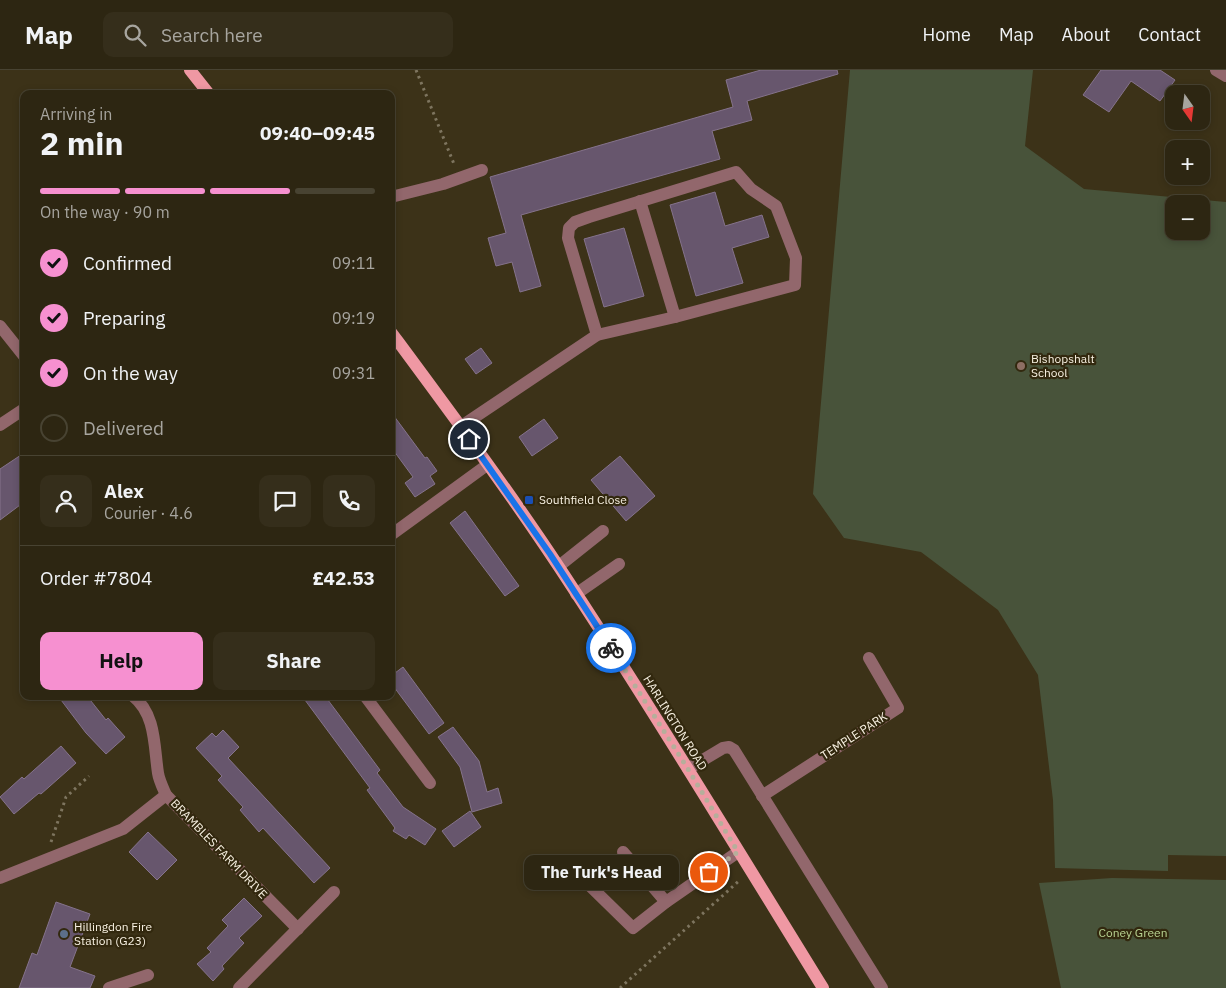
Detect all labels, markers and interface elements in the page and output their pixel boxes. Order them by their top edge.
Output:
search box [103,12,453,57]
text: Map [25,19,73,51]
icon: search [121,21,149,49]
text: Search here [161,23,263,47]
text: Home [923,23,971,46]
text: Map [999,23,1034,46]
text: About [1062,23,1110,46]
text: Contact [1138,23,1201,46]
north arrow [1165,85,1210,130]
map controls [1165,85,1210,240]
text: Arriving in [40,104,112,124]
text: 09:40–09:45 [260,121,375,145]
text: 2 min [40,122,124,164]
button: + [1165,140,1210,185]
button: − [1165,195,1210,240]
text: On the way · 90 m [40,202,170,222]
icon: check [40,249,68,277]
text: Confirmed [83,251,172,275]
text: 09:11 [332,253,375,273]
icon: check [40,304,68,332]
text: Preparing [83,306,165,330]
text: 09:19 [332,308,375,328]
place label: Bishopshalt School [1031,351,1095,380]
icon: check [40,359,68,387]
marker: Bishopshalt School [1015,360,1027,372]
text: On the way [83,361,178,385]
text: 09:31 [332,363,375,383]
text: Delivered [83,416,164,440]
pin [448,418,490,460]
icon: home [455,425,483,453]
button: person [40,475,92,527]
button: chat [259,475,311,527]
button: phone [323,475,375,527]
text: Alex [104,479,144,503]
place label: Southfield Close [539,492,627,507]
marker: Southfield Close [523,494,535,506]
text: Courier · 4.6 [104,503,193,523]
text: Order #7804 [40,566,152,590]
text: £42.53 [312,566,375,590]
courier [586,623,636,673]
button: Help [40,632,203,690]
button: Share [213,632,375,690]
icon: bike [597,634,625,662]
street label: HARLINGTON ROAD [640,673,711,773]
street label: TEMPLE PARK [818,708,890,763]
street label: BRAMBLES FARM DRIVE [168,796,271,902]
pin [688,851,730,893]
callout: The Turk's Head [524,854,679,890]
icon: bag [695,858,723,886]
text: The Turk's Head [541,862,662,882]
place label: Hillingdon Fire Station (G23) [74,919,152,948]
park label: Coney Green [1098,925,1168,940]
marker: Hillingdon Fire Station (G23) [58,928,70,940]

